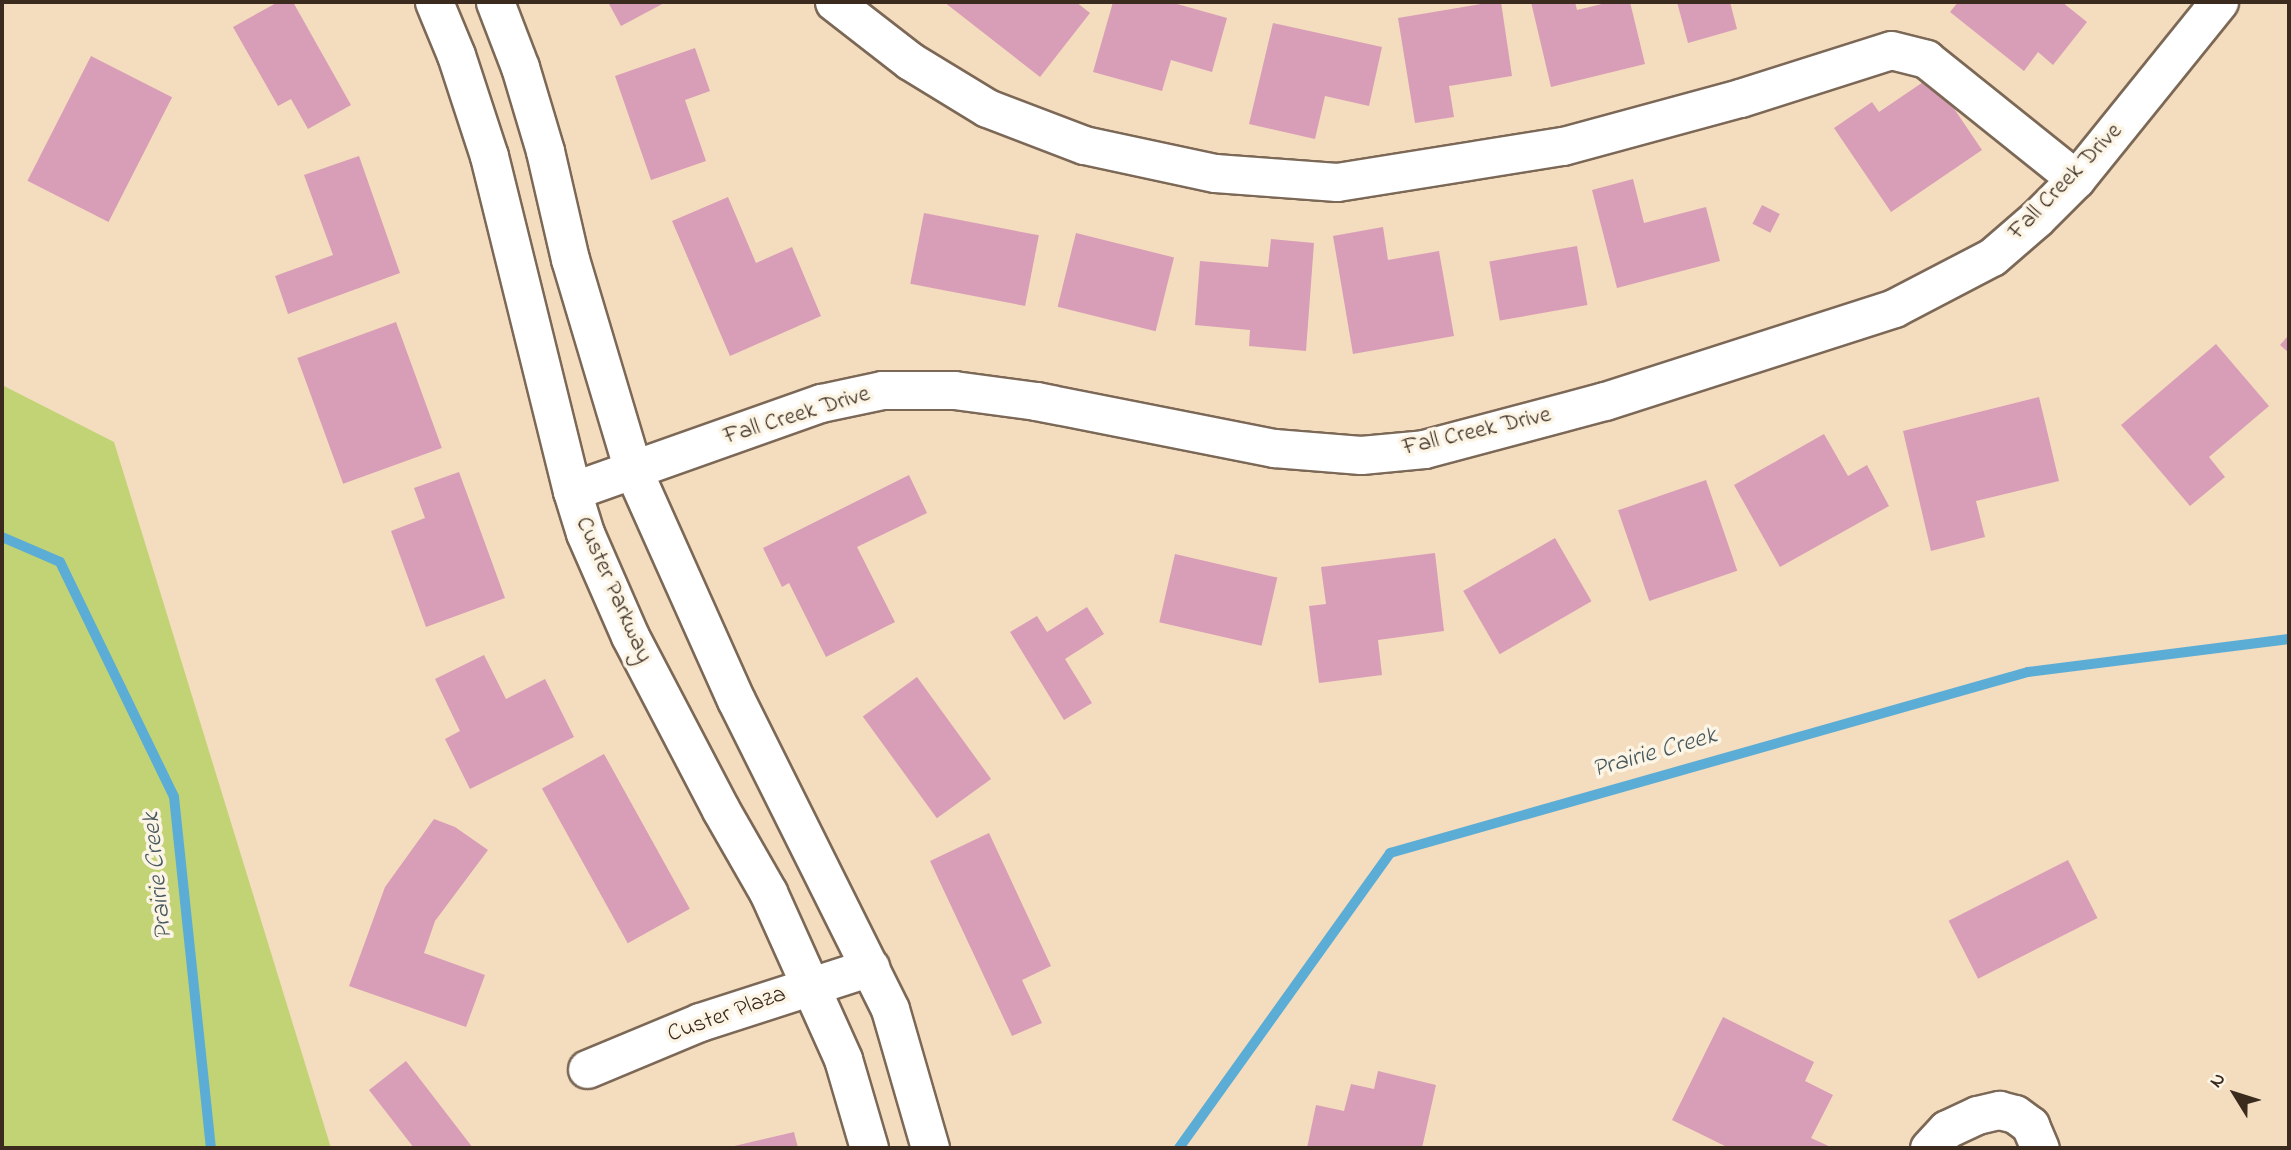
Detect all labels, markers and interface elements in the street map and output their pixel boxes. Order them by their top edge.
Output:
street label: Fall Creek Drive [2003,118,2129,246]
street label: Fall Creek Drive [720,380,874,452]
street label: Fall Creek Drive [1400,401,1554,463]
street label: Custer Parkway [568,513,658,667]
water label: Prairie Creek [1589,721,1721,787]
water label: Prairie Creek [137,811,181,941]
street label: Custer Plaza [664,980,790,1050]
north arrow [2200,1059,2270,1129]
text: N [2203,1067,2233,1094]

